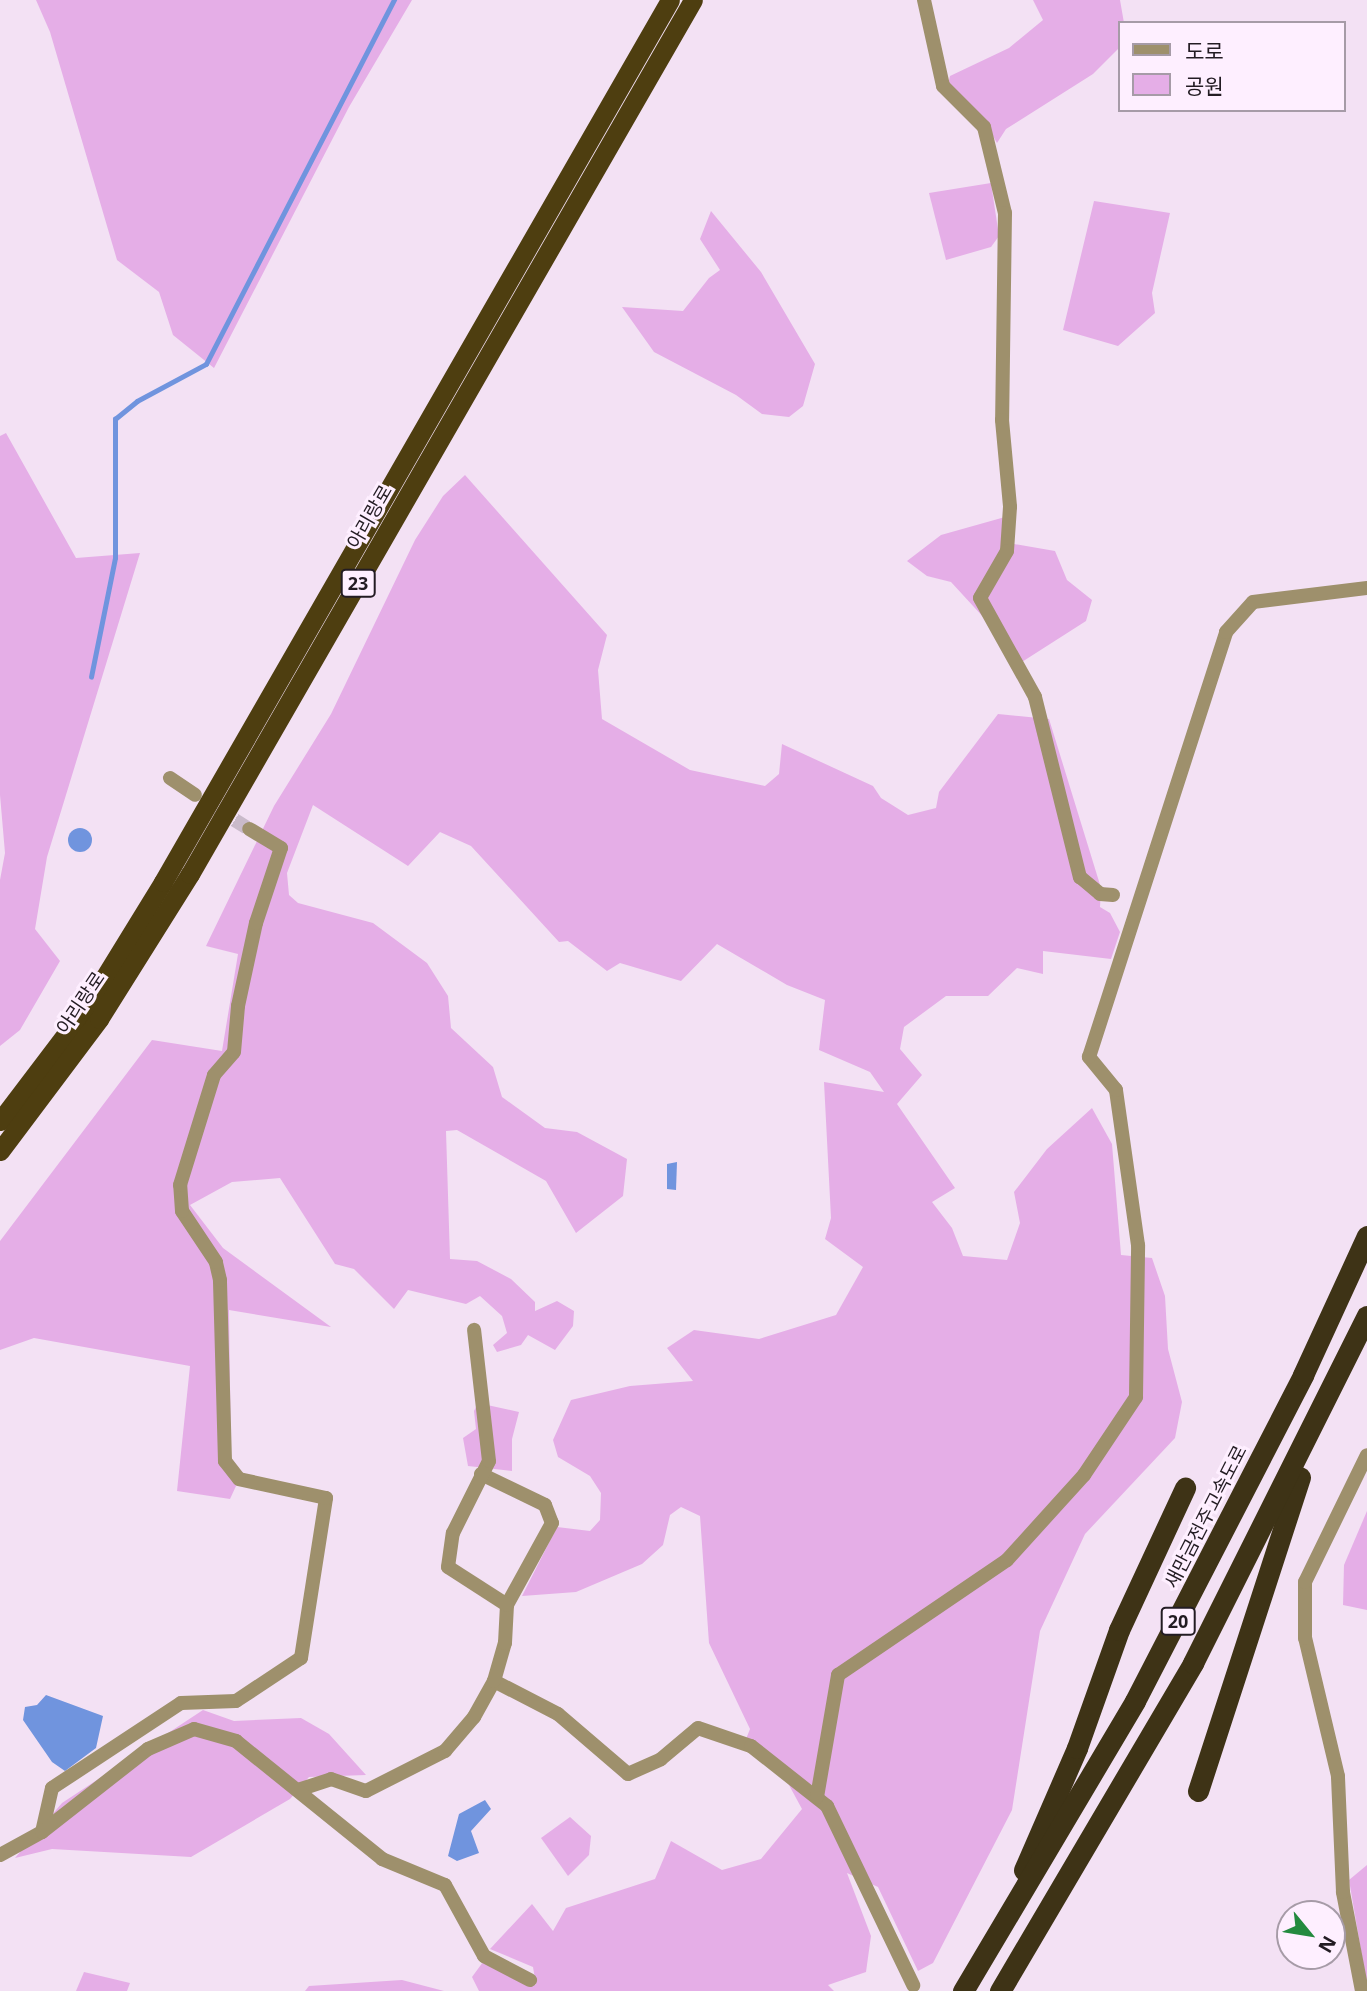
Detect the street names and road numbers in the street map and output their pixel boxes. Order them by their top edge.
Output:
street label: 아리랑로 [343,481,397,553]
road number: 23 [340,568,376,598]
street label: 아리랑로 [52,968,110,1038]
street label: 새만금전주고속도로 [1160,1442,1252,1592]
road number: 20 [1160,1606,1196,1636]

